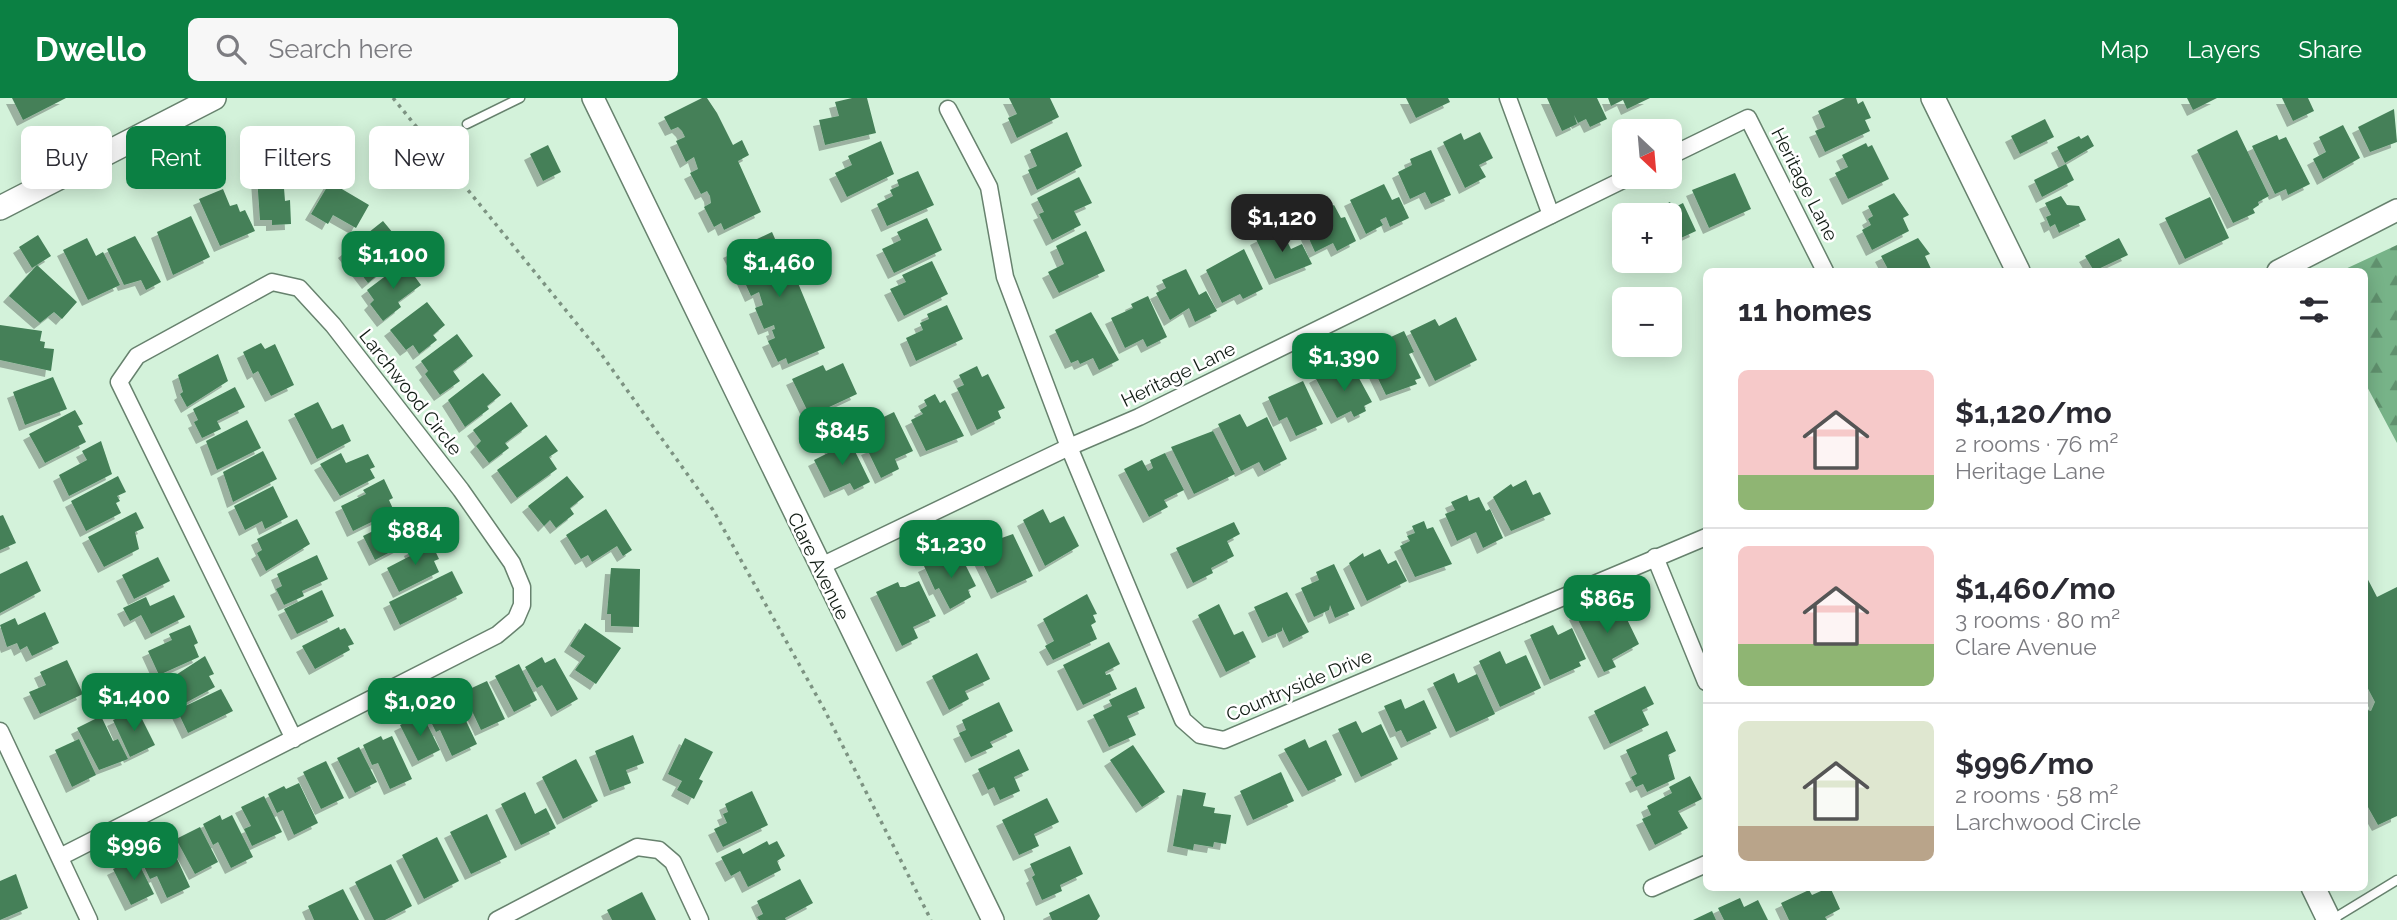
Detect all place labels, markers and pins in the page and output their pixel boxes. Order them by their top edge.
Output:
pin: $1,120 [1225,194,1339,254]
pin: $1,100 [336,232,450,291]
pin: $1,460 [722,240,836,299]
pin: $1,390 [1287,334,1401,393]
pin: $845 [801,408,883,467]
pin: $884 [374,508,456,567]
pin: $1,230 [894,520,1008,580]
pin: $865 [1566,575,1648,635]
pin: $1,400 [77,674,191,733]
pin: $1,020 [363,678,477,738]
pin: $996 [93,822,175,882]

